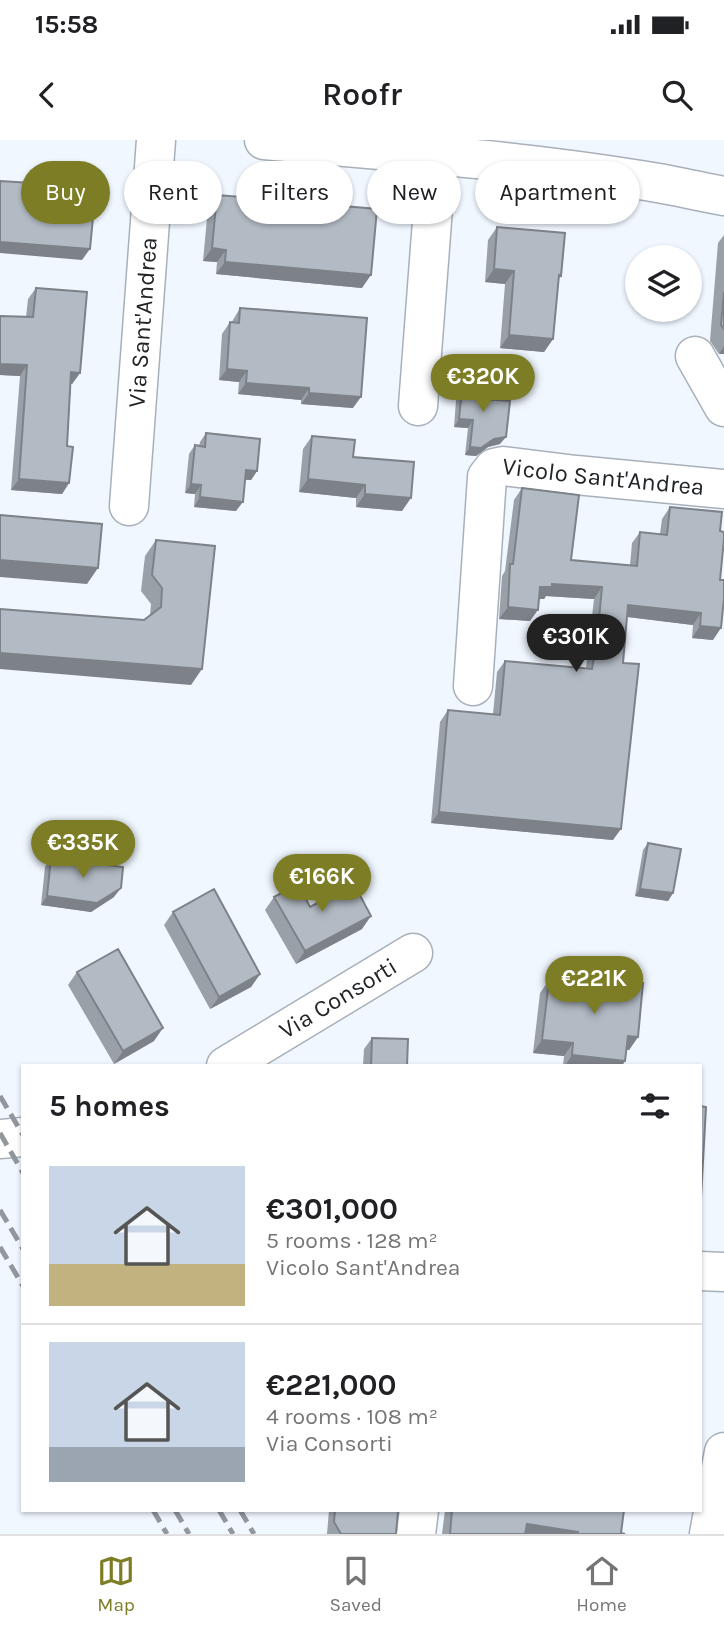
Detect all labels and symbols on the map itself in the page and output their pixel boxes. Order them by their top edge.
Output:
street label: Via Sant'Andrea [122,236,163,409]
pin: €320K [434,355,532,414]
street label: Vicolo Sant'Andrea [501,452,706,501]
pin: €301K [527,615,625,674]
pin: €335K [34,820,132,880]
pin: €166K [273,854,371,914]
street label: Via Consorti [274,952,402,1045]
pin: €221K [545,956,643,1016]

